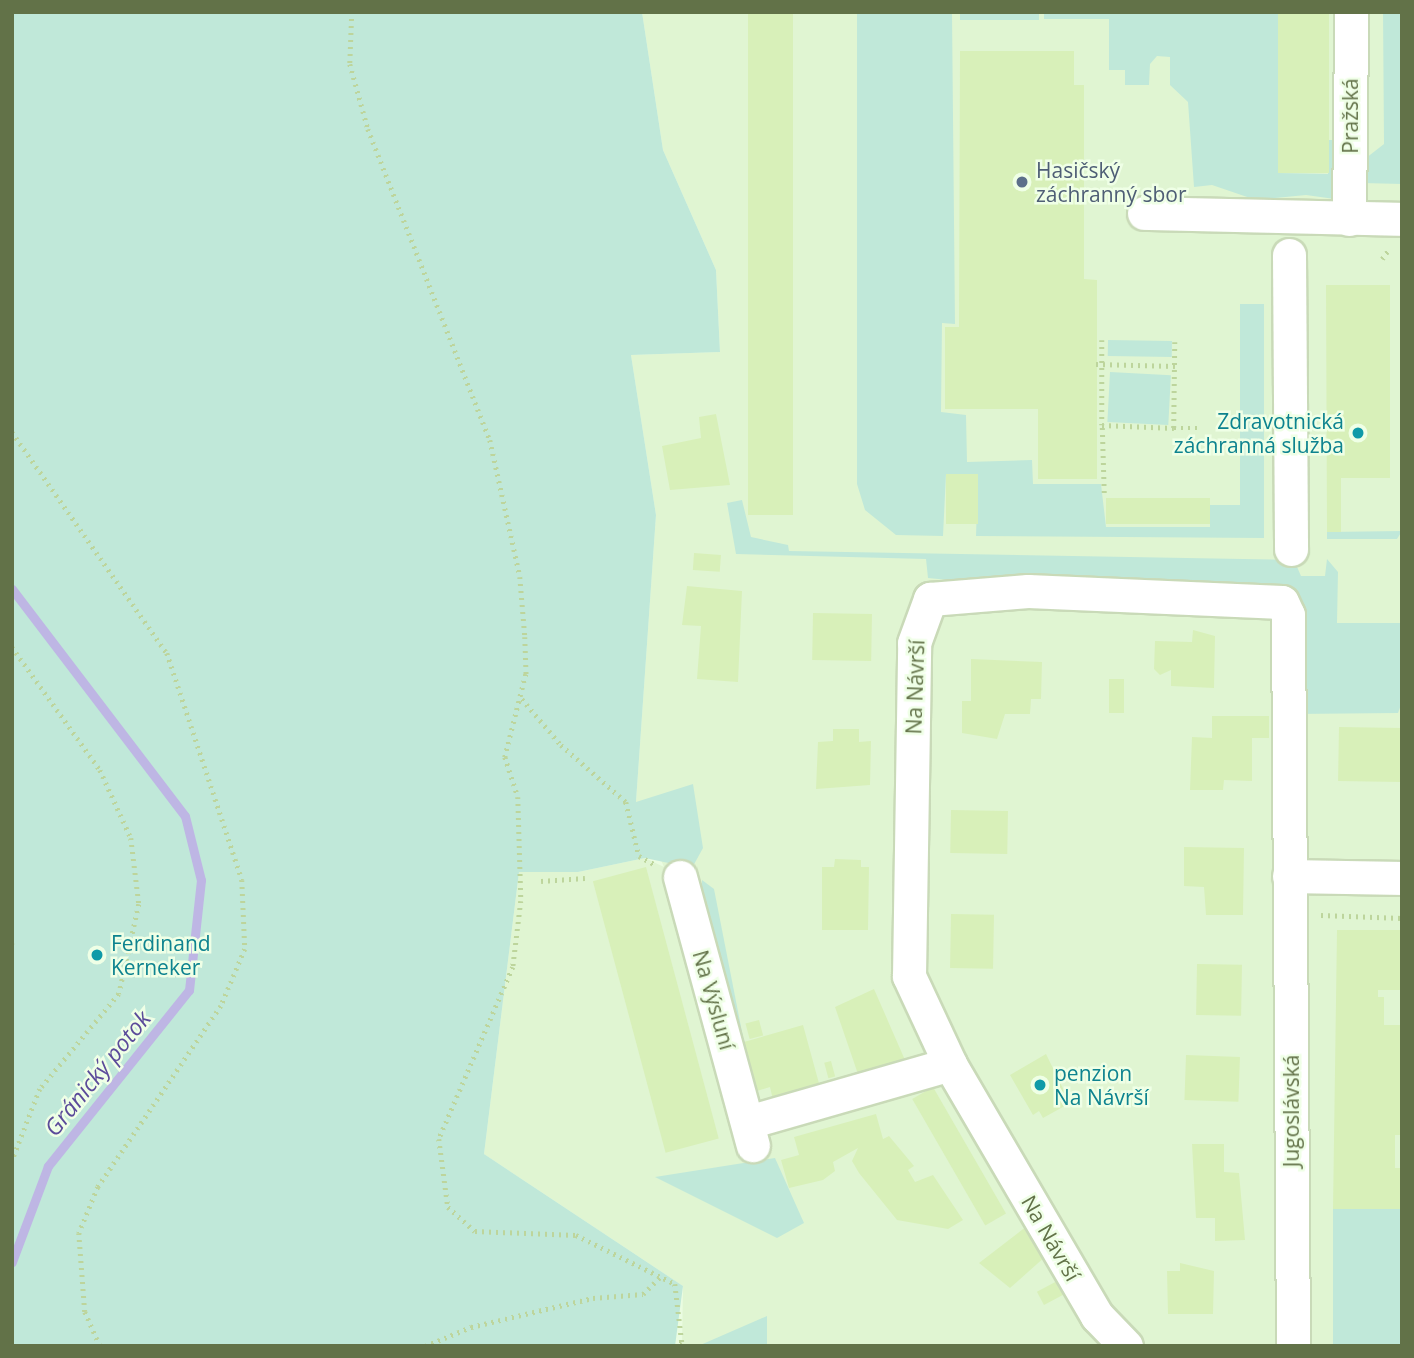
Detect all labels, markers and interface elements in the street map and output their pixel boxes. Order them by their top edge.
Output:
street label: Pražská [1337,78,1363,154]
place label: Hasičský záchranný sbor [1036,157,1187,207]
marker: Hasičský záchranný sbor [1014,174,1030,190]
place label: Zdravotnická záchranná služba [1174,408,1344,458]
marker: Zdravotnická záchranná služba [1350,425,1366,441]
street label: Na Návrší [901,639,929,735]
place label: Ferdinand Kerneker [111,930,211,980]
marker: Ferdinand Kerneker [89,947,105,963]
street label: Na Výsluní [688,947,740,1053]
water label: Gránický potok [38,1005,156,1141]
street label: Jugoslávská [1278,1055,1304,1167]
place label: penzion Na Návrší [1054,1060,1149,1110]
marker: penzion Na Návrší [1032,1077,1048,1093]
street label: Na Návrší [1016,1191,1086,1285]

